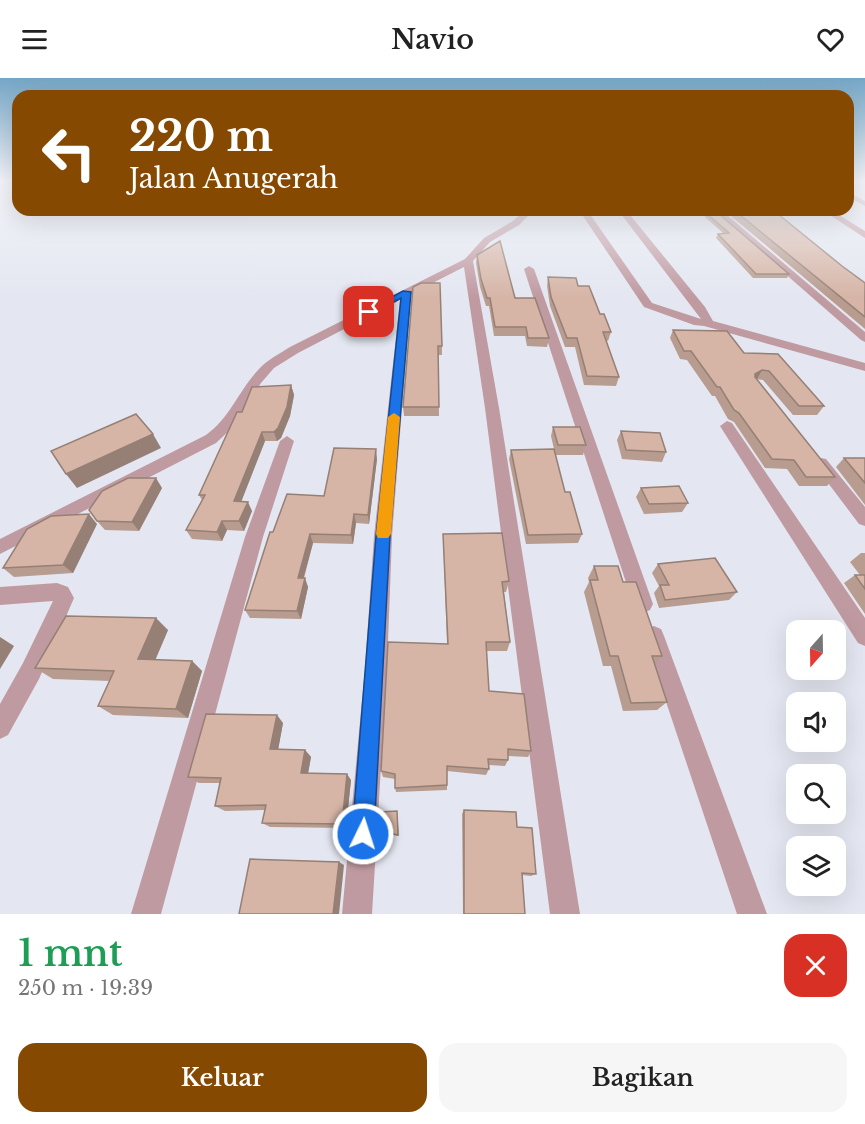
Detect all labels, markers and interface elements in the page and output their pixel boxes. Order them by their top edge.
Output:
icon: menu [18,23,51,56]
text: Navio [391,23,474,56]
icon: heart [814,23,847,56]
text: 220 m [129,110,273,162]
icon: left [30,114,108,192]
text: Jalan Anugerah [129,162,338,195]
pin [343,286,394,337]
icon: arrive [352,295,385,328]
north arrow [786,620,846,680]
map controls [786,620,846,896]
button: sound [786,692,846,752]
button: search [786,764,846,824]
position arrow [331,802,395,866]
button: layers [786,836,846,896]
text: 1 mnt [18,931,123,976]
button: close [784,934,847,997]
text: 250 m · 19:39 [18,976,153,1000]
button: Keluar [18,1043,427,1112]
button: Bagikan [439,1043,847,1112]

